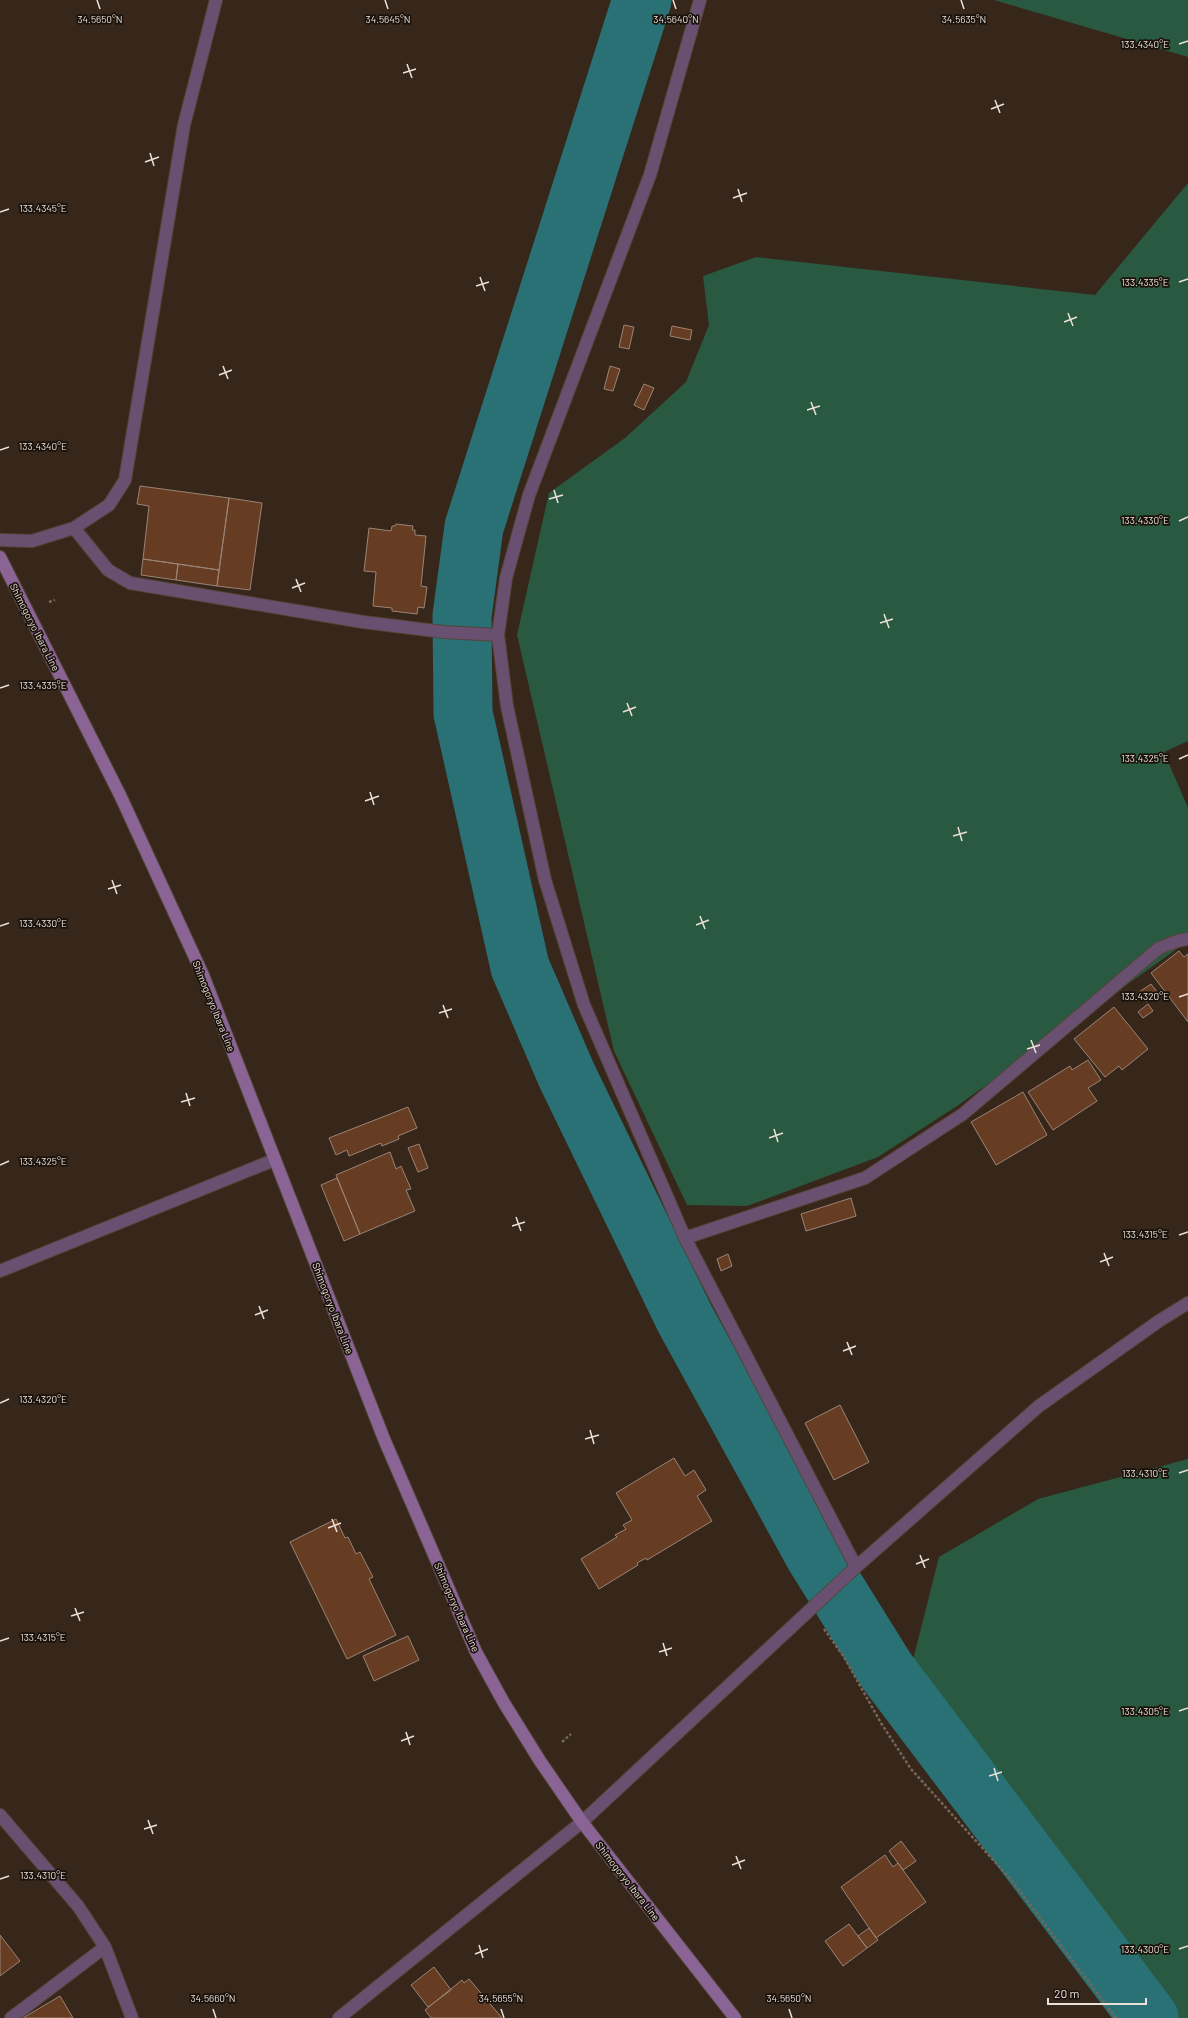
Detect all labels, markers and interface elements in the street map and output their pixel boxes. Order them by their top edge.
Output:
text: 34.5650°N [77,13,123,25]
text: 34.5645°N [366,13,410,25]
text: 34.5640°N [653,13,699,25]
text: 34.5635°N [942,13,986,25]
text: 133.4340°E [1121,38,1169,50]
text: 133.4345°E [19,202,67,214]
text: 133.4335°E [1121,276,1169,288]
text: 133.4340°E [19,440,67,452]
text: 133.4330°E [1121,514,1169,526]
street label: Shimogoryo Ibara Line [8,581,62,673]
text: 133.4335°E [19,679,67,691]
text: 133.4325°E [1121,752,1169,764]
text: 133.4330°E [19,917,67,929]
street label: Shimogoryo Ibara Line [190,959,238,1053]
text: 133.4320°E [1121,990,1169,1002]
text: 133.4325°E [19,1155,67,1167]
text: 133.4315°E [1122,1228,1168,1240]
street label: Shimogoryo Ibara Line [310,1261,356,1355]
text: 133.4320°E [19,1393,67,1405]
text: 133.4310°E [1122,1467,1168,1479]
street label: Shimogoryo Ibara Line [432,1560,482,1654]
text: 133.4315°E [20,1631,66,1643]
text: 133.4305°E [1121,1705,1169,1717]
street label: Shimogoryo Ibara Line [593,1839,663,1923]
text: 133.4310°E [20,1869,66,1881]
text: 133.4300°E [1121,1943,1169,1955]
scale bar [1048,1980,1146,2006]
text: 20 m [1054,1986,1080,2000]
text: 34.5660°N [190,1992,236,2004]
text: 34.5655°N [479,1992,523,2004]
text: 34.5650°N [766,1992,812,2004]

